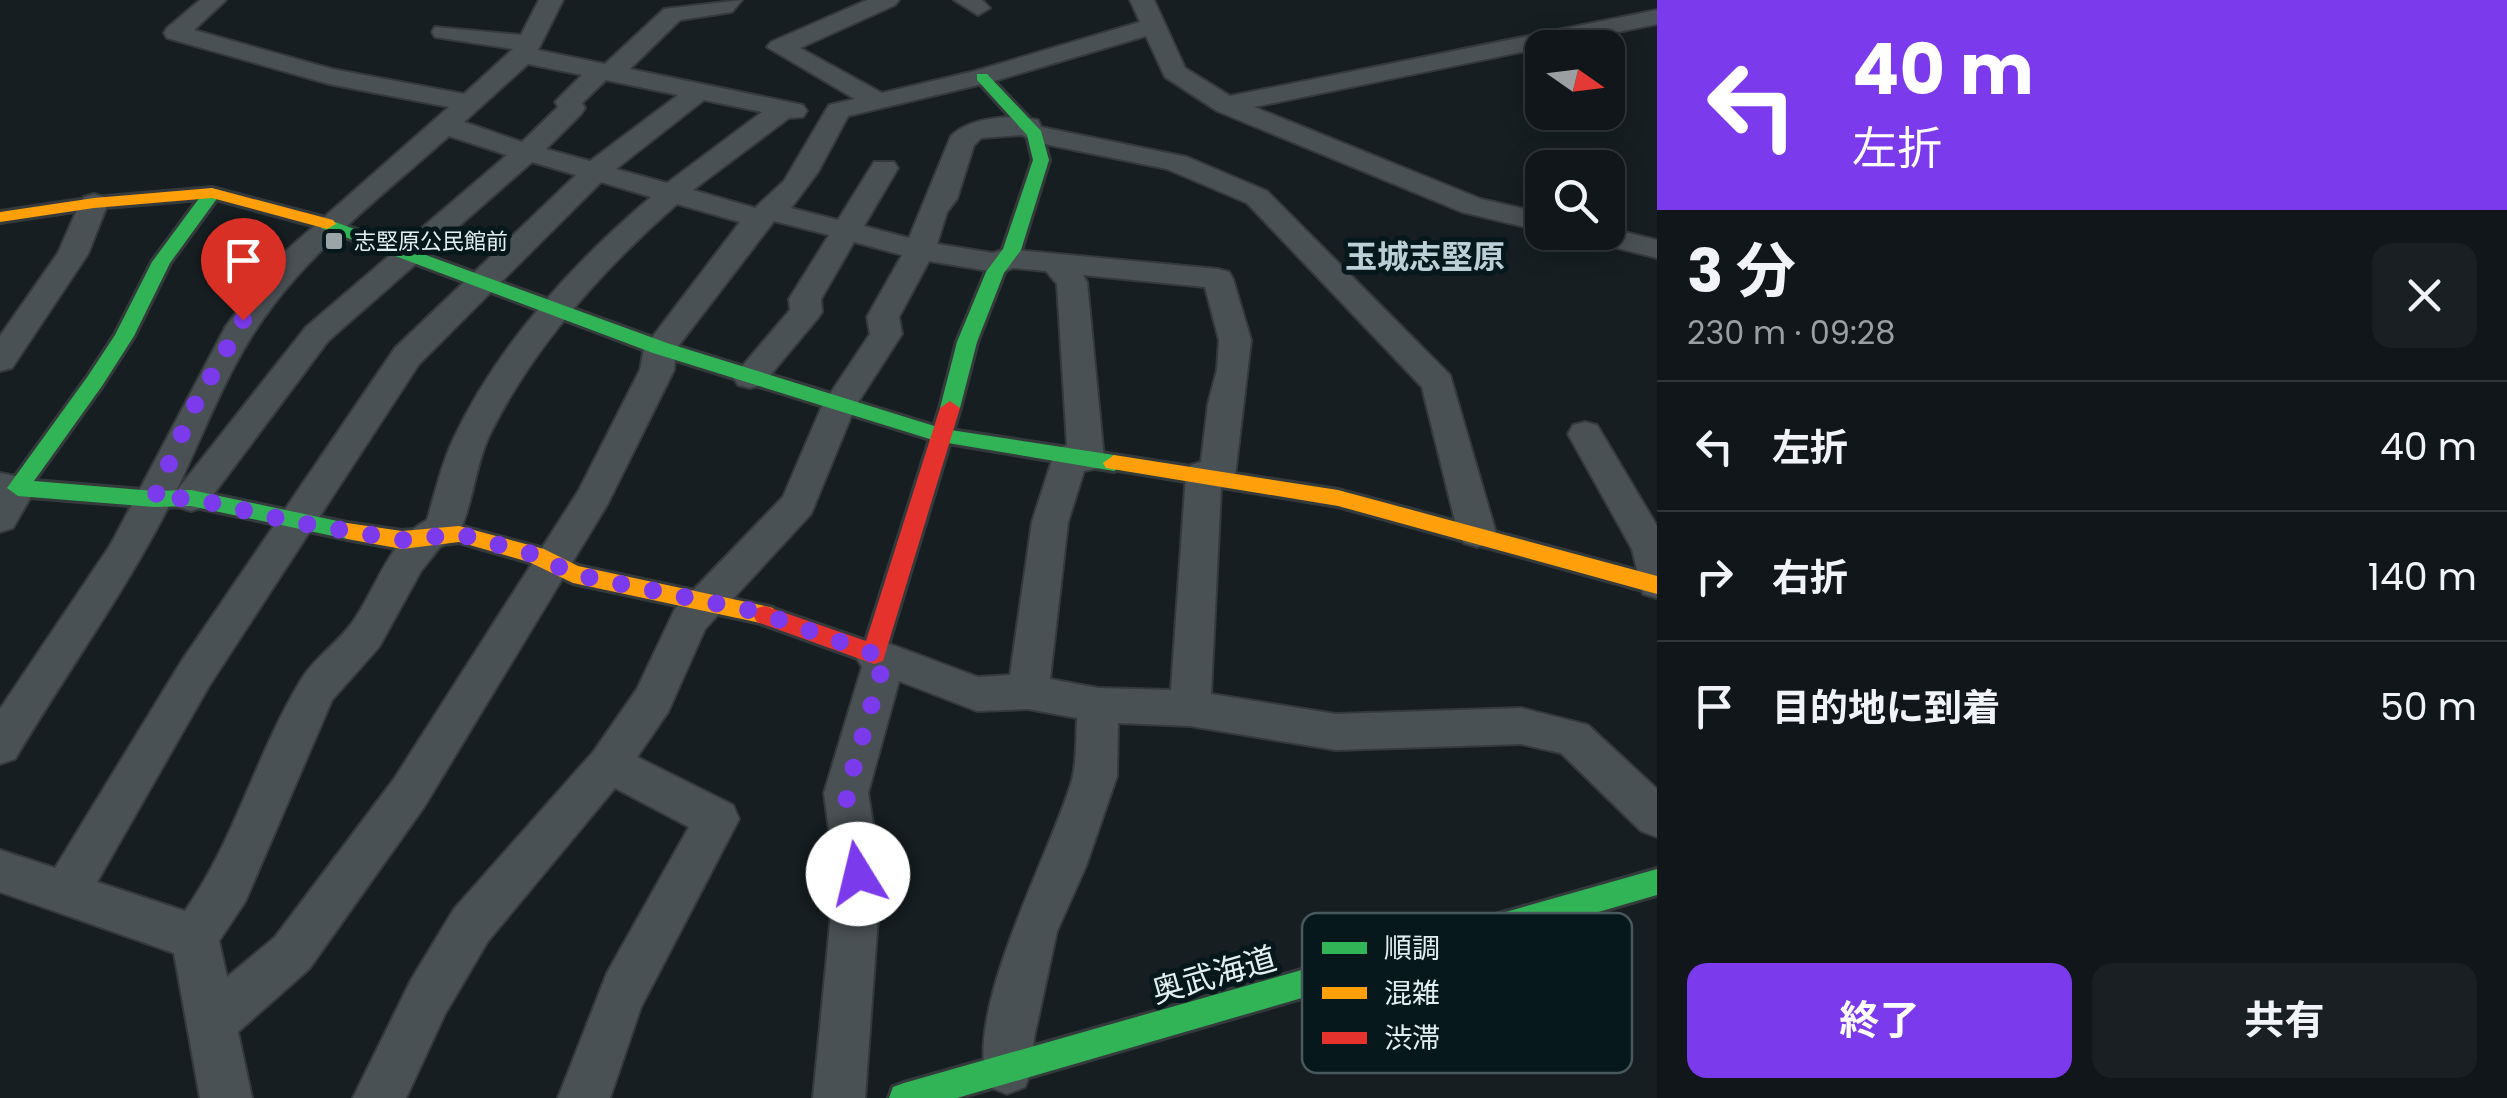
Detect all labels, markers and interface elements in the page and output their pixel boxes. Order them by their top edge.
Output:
text: 40 m [1852,20,2034,119]
north arrow [1525,30,1625,130]
map controls [1525,30,1625,250]
icon: left [1687,40,1817,170]
text: 左折 [1852,117,1942,180]
button: search [1525,150,1625,250]
pin [201,218,286,321]
place label: 志堅原公民館前 [354,226,508,257]
text: 3 分 [1687,229,1796,313]
marker: 志堅原公民館前 [323,230,345,252]
icon: arrive [216,233,271,288]
district label: 玉城志堅原 [1345,234,1505,279]
button: close [2372,243,2477,348]
text: 230 m · 09:28 [1687,310,1895,355]
icon: left [1687,419,1742,474]
text: 40 m [2380,420,2477,473]
text: 左折 [1772,421,1848,474]
icon: right [1687,549,1742,604]
text: 140 m [2368,550,2477,603]
text: 右折 [1772,551,1848,604]
icon: arrive [1687,679,1742,734]
text: 50 m [2380,680,2477,733]
text: 目的地に到着 [1772,681,2000,734]
position arrow [806,822,910,926]
legend [1302,913,1632,1073]
text: 順調 [1384,929,1440,968]
street label: 奥武海道 [1146,935,1282,1014]
button: 終了 [1687,963,2072,1078]
button: 共有 [2092,963,2477,1078]
text: 混雑 [1384,974,1440,1013]
text: 渋滞 [1384,1019,1440,1058]

